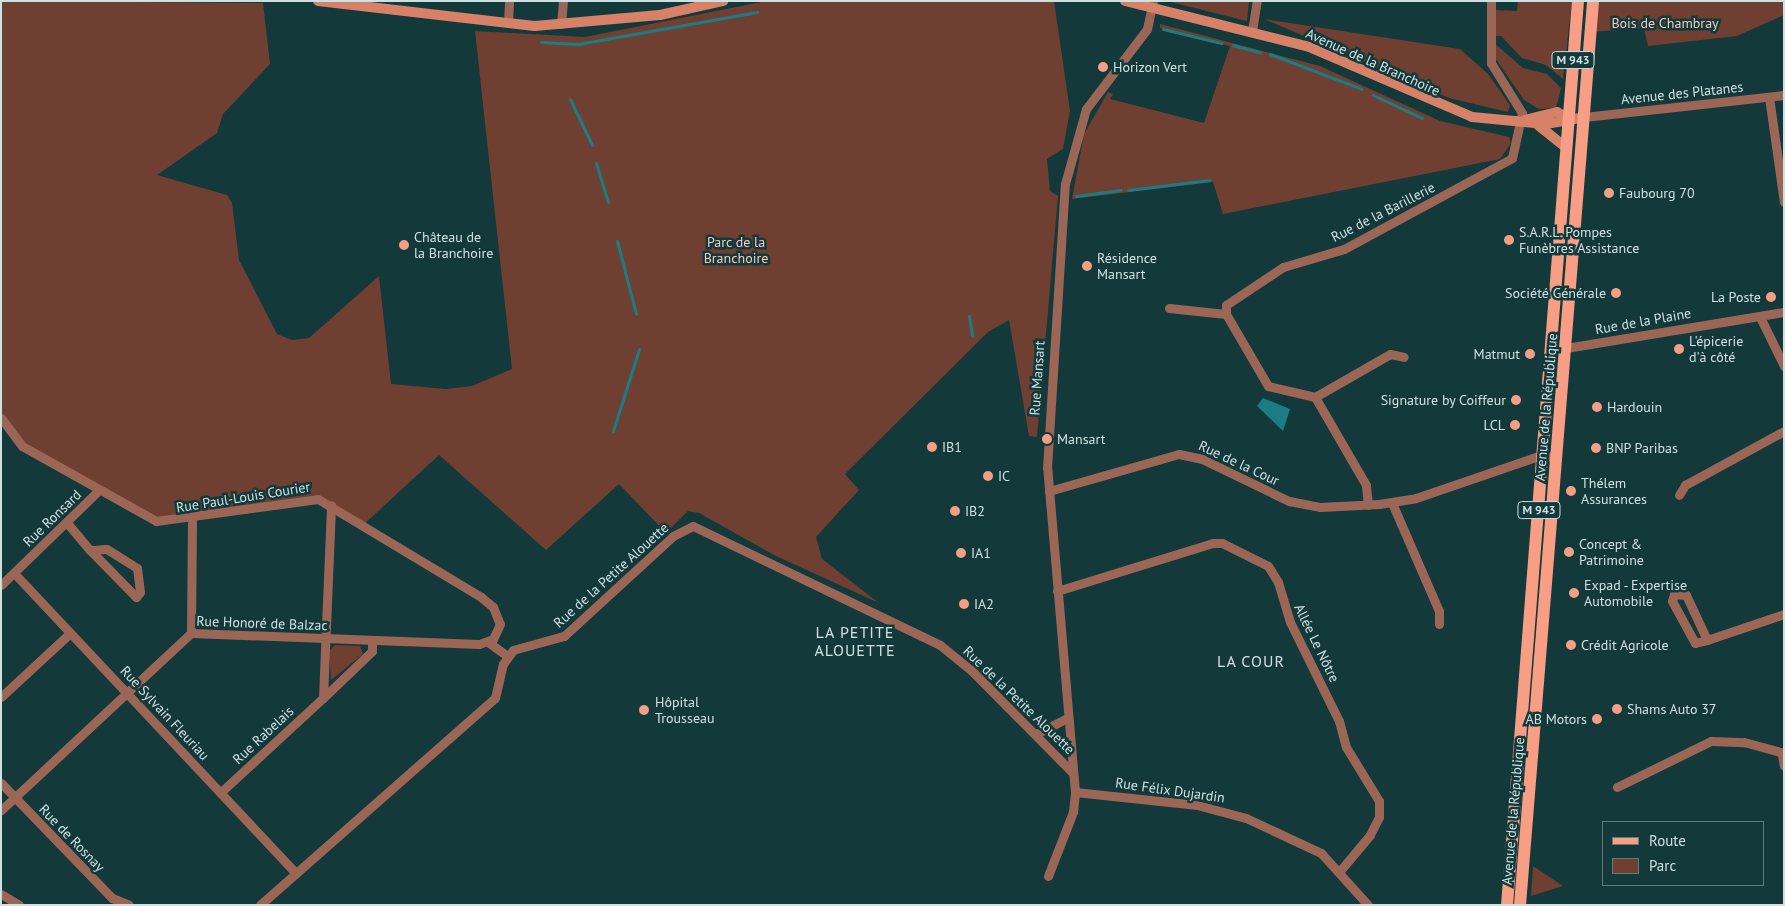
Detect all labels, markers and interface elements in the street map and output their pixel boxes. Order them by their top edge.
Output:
park label: Bois de Chambray [1611,15,1719,31]
street label: Avenue de la Branchoire [1303,25,1443,99]
road number: M 943 [1550,50,1596,70]
place label: Horizon Vert [1113,59,1188,75]
marker: Horizon Vert [1097,61,1109,73]
street label: Avenue des Platanes [1620,78,1744,108]
street label: Rue de la Barillerie [1328,179,1438,245]
place label: Faubourg 70 [1619,185,1695,201]
marker: Faubourg 70 [1603,187,1615,199]
place label: S.A.R.L. Pompes Funèbres Assistance [1519,224,1640,256]
place label: Château de la Branchoire [414,229,493,262]
park label: Parc de la Branchoire [704,234,768,266]
marker: S.A.R.L. Pompes Funèbres Assistance [1503,234,1515,246]
marker: Château de la Branchoire [398,239,410,251]
place label: Résidence Mansart [1097,250,1157,282]
marker: Résidence Mansart [1081,260,1093,272]
place label: Société Générale [1505,285,1606,301]
marker: Société Générale [1610,287,1622,299]
place label: La Poste [1711,289,1761,305]
marker: La Poste [1765,291,1777,303]
street label: Rue de la Plaine [1594,304,1692,338]
street label: Avenue de la République [1531,333,1561,481]
place label: L'épicerie d'à côté [1689,333,1743,366]
street label: Rue Mansart [1026,340,1048,416]
marker: L'épicerie d'à côté [1673,343,1685,355]
place label: Matmut [1474,346,1520,362]
marker: Matmut [1524,348,1536,360]
place label: Signature by Coiffeur [1380,392,1506,408]
marker: Signature by Coiffeur [1510,394,1522,406]
place label: Hardouin [1607,399,1662,415]
marker: Hardouin [1591,401,1603,413]
place label: LCL [1483,417,1505,433]
marker: LCL [1509,419,1521,431]
place label: Mansart [1057,431,1105,447]
marker: Mansart [1041,433,1053,445]
street label: Rue de la Cour [1196,437,1282,489]
place label: IB1 [942,439,962,455]
place label: BNP Paribas [1606,440,1678,456]
marker: IB1 [926,441,938,453]
marker: BNP Paribas [1590,442,1602,454]
place label: IC [998,468,1010,484]
marker: IC [982,470,994,482]
place label: Thélem Assurances [1581,475,1647,508]
street label: Rue Paul-Louis Courier [175,478,311,516]
marker: Thélem Assurances [1565,485,1577,497]
street label: Rue Ronsard [19,486,85,550]
road number: M 943 [1516,500,1562,520]
place label: IB2 [965,503,985,519]
marker: IB2 [949,505,961,517]
street label: Rue de la Petite Alouette [550,519,672,631]
place label: Concept & Patrimoine [1579,536,1644,568]
place label: IA1 [971,545,991,561]
marker: Concept & Patrimoine [1563,546,1575,558]
marker: IA1 [955,547,967,559]
place label: Expad - Expertise Automobile [1584,577,1689,610]
marker: Expad - Expertise Automobile [1568,587,1580,599]
place label: IA2 [974,596,994,612]
marker: IA2 [958,598,970,610]
street label: Allée Le Nôtre [1291,601,1343,685]
street label: Rue Honoré de Balzac [196,612,328,634]
district label: LA PETITE ALOUETTE [813,622,897,660]
place label: Crédit Agricole [1581,637,1669,653]
marker: Crédit Agricole [1565,639,1577,651]
street label: Rue de la Petite Alouette [960,642,1078,758]
district label: LA COUR [1216,651,1286,671]
street label: Rue Sylvain Fleuriau [117,662,213,764]
place label: Hôpital Trousseau [655,694,714,726]
place label: Shams Auto 37 [1627,701,1717,717]
street label: Rue Rabelais [229,703,297,767]
marker: Hôpital Trousseau [637,703,651,717]
marker: Shams Auto 37 [1611,703,1623,715]
place label: AB Motors [1526,711,1587,727]
marker: AB Motors [1591,713,1603,725]
street label: Avenue de la République [1498,737,1528,885]
street label: Rue Félix Dujardin [1114,774,1226,806]
street label: Rue de Rosnay [36,801,108,875]
legend [1602,821,1765,886]
text: Route [1649,831,1686,850]
text: Parc [1649,856,1676,875]

